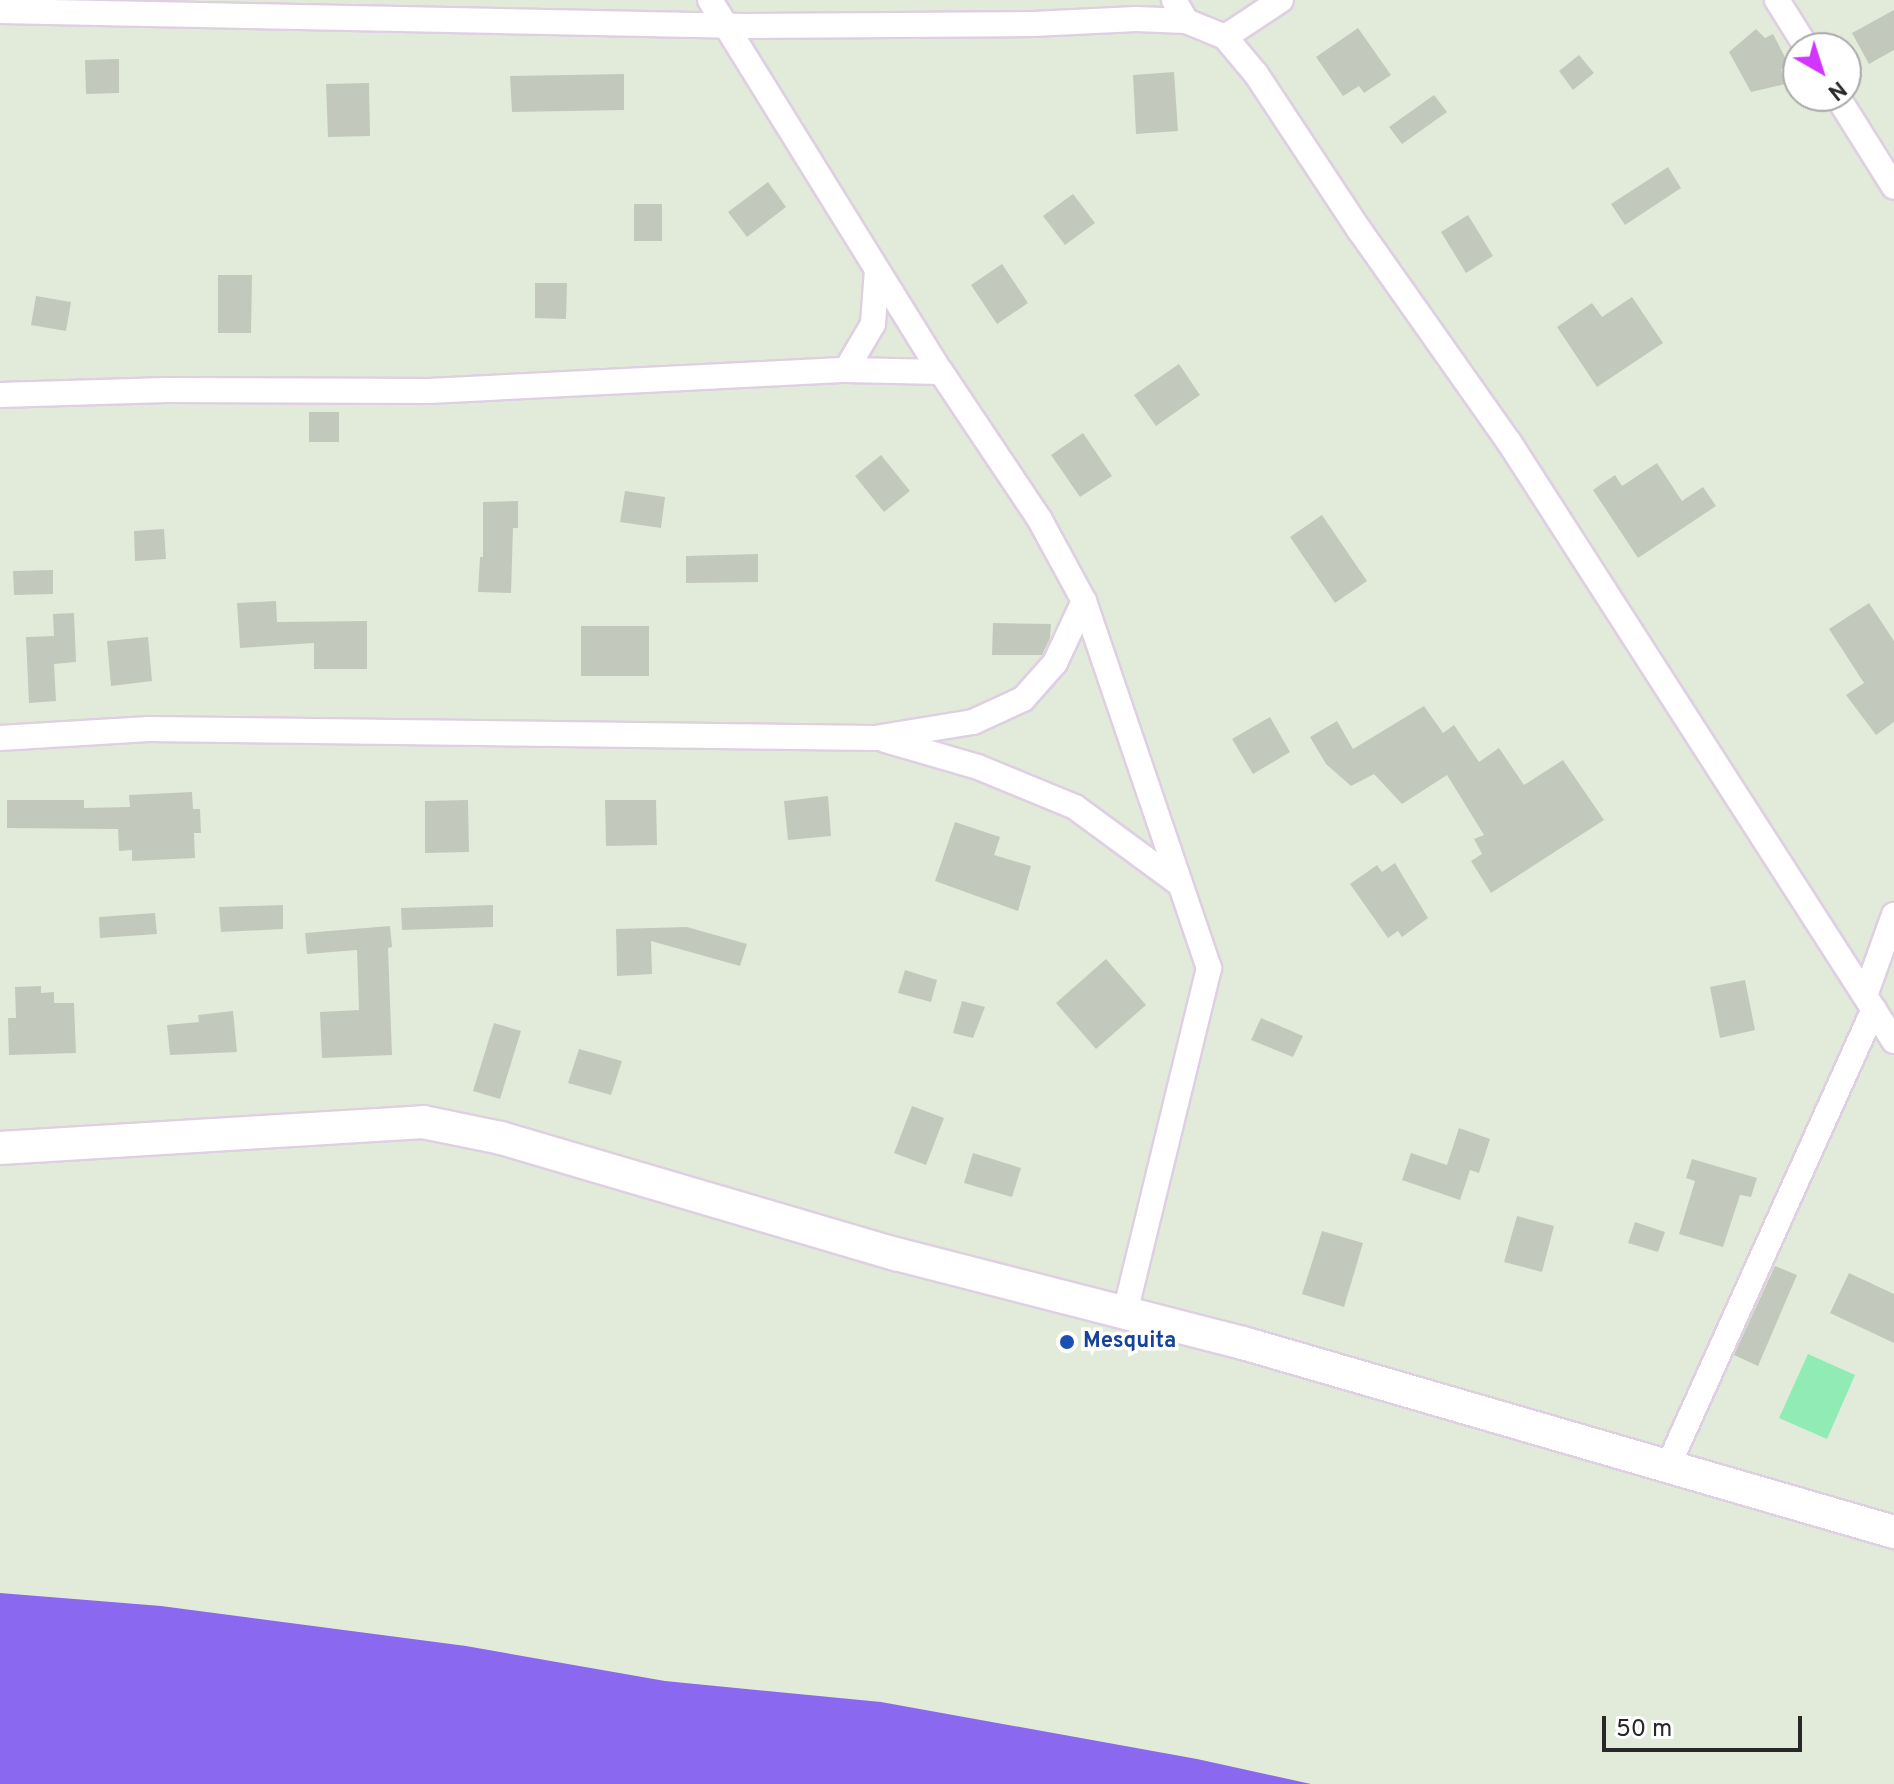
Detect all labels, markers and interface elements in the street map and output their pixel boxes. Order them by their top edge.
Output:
north arrow [1782,32,1862,112]
text: N [1822,74,1851,105]
place label: Mesquita [1083,1329,1176,1355]
marker: Mesquita [1058,1333,1076,1351]
scale bar [1606,1700,1806,1750]
text: 50 m [1616,1715,1672,1745]

